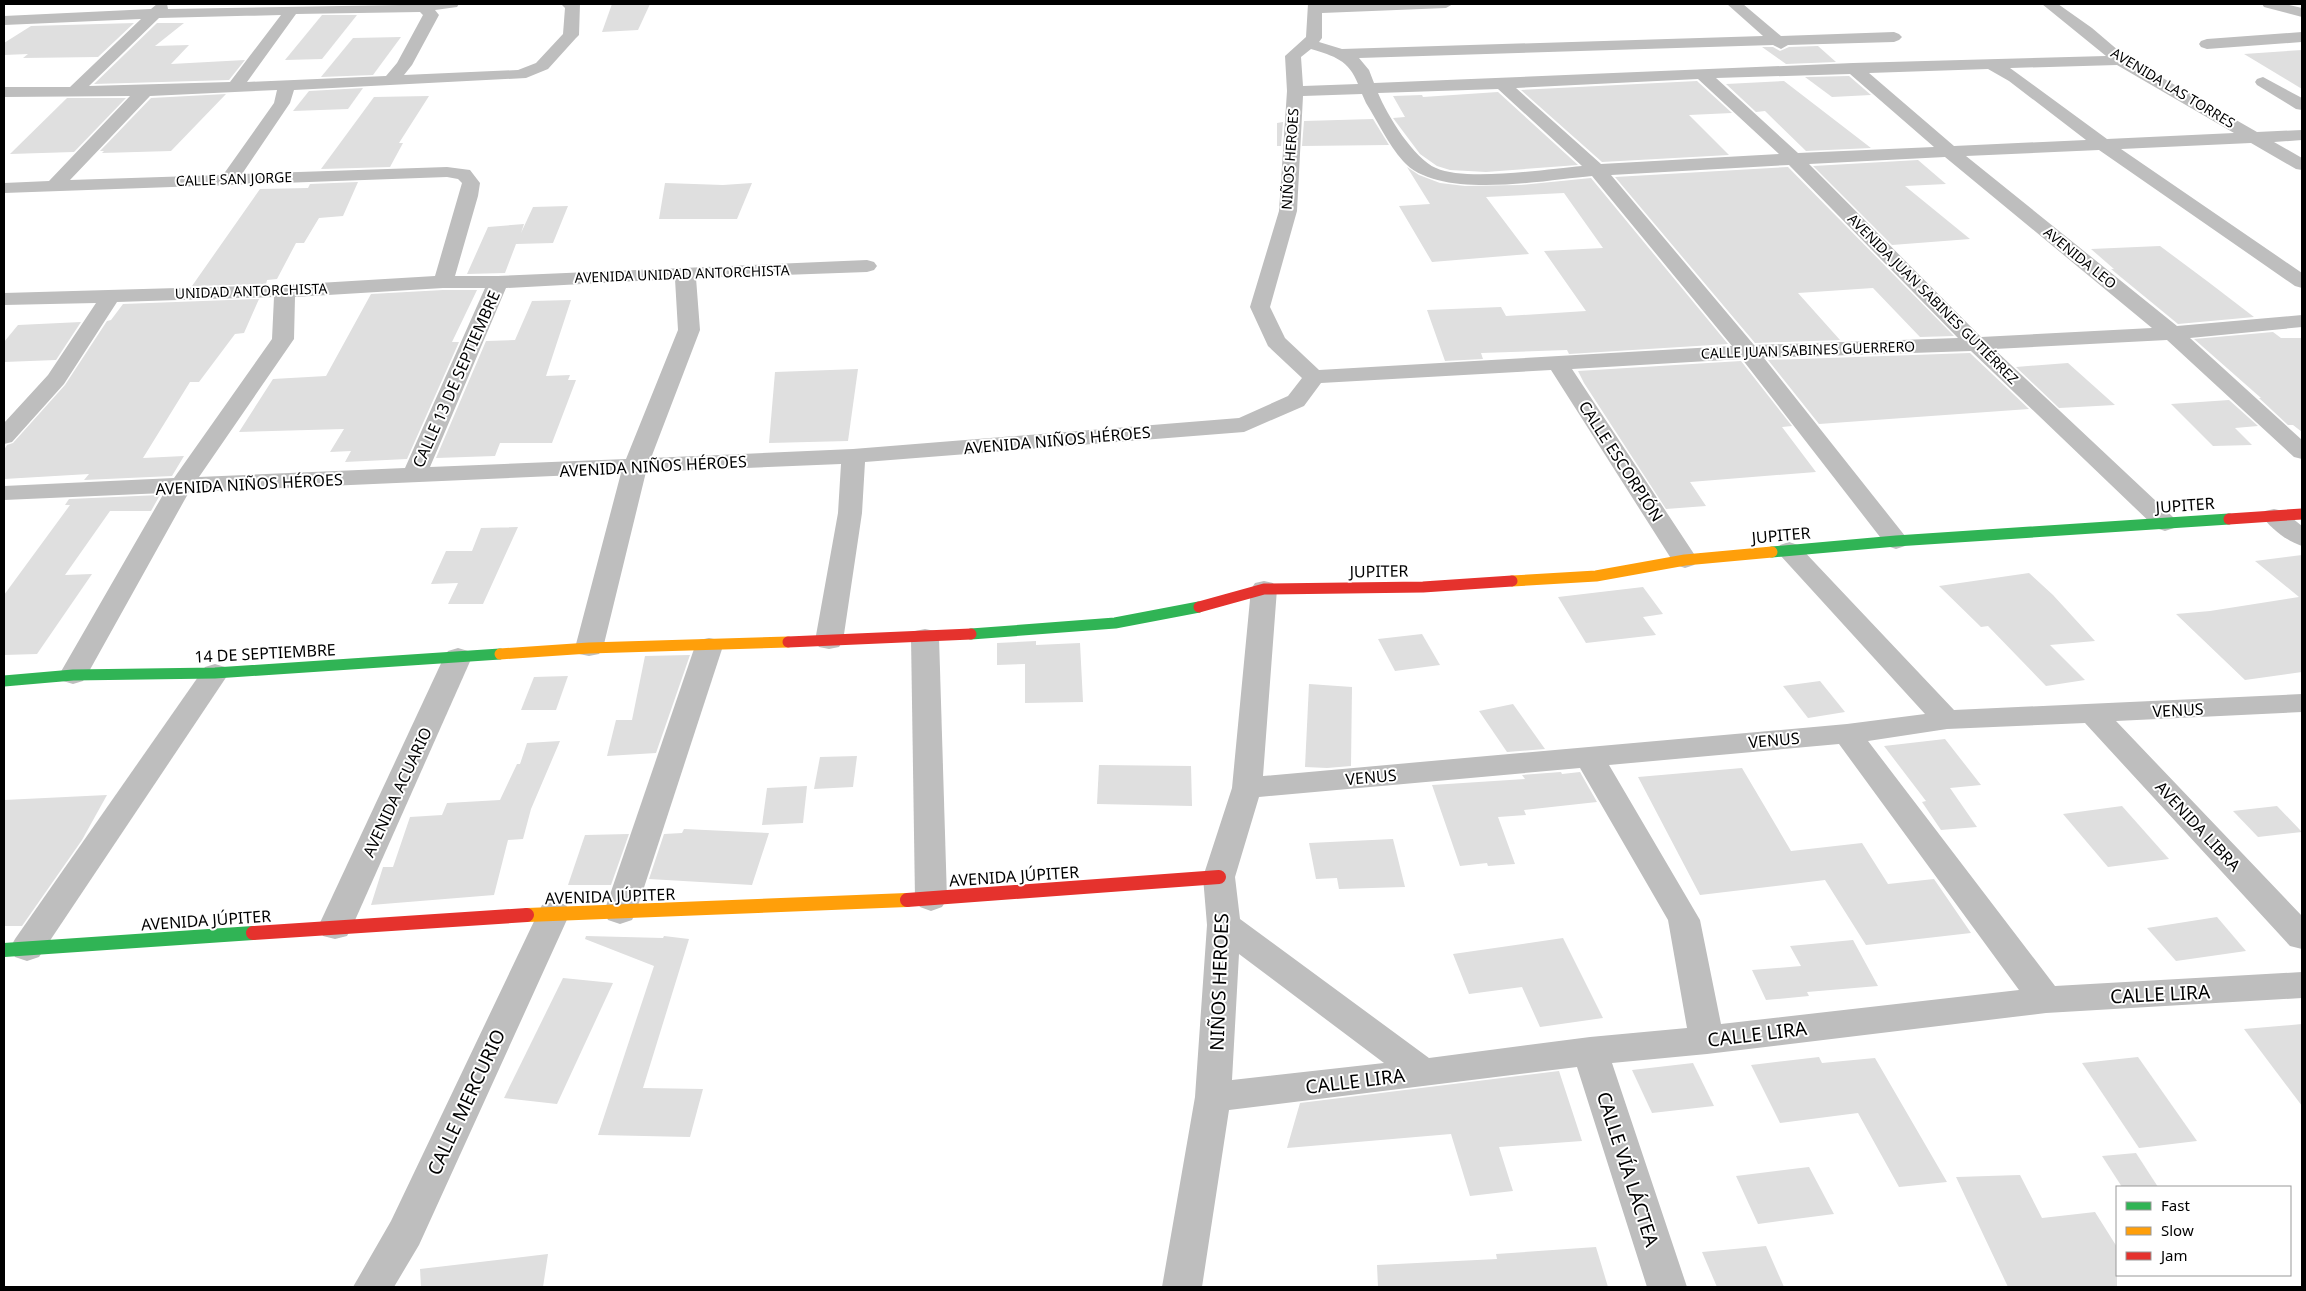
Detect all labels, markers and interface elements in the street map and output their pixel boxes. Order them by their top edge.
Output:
street label: AVENIDA LAS TORRES [2108,43,2239,132]
street label: NIÑOS HEROES [1276,107,1303,210]
street label: CALLE SAN JORGE [176,167,292,190]
street label: AVENIDA JUAN SABINES GUTIÉRREZ [1844,209,2023,388]
street label: AVENIDA LEO [2040,222,2121,293]
street label: AVENIDA UNIDAD ANTORCHISTA [574,260,790,287]
street label: UNIDAD ANTORCHISTA [174,278,328,303]
street label: CALLE 13 DE SEPTIEMBRE [407,287,505,471]
street label: CALLE JUAN SABINES GUERRERO [1701,336,1915,363]
street label: CALLE ESCORPIÓN [1574,396,1668,526]
street label: AVENIDA NIÑOS HÉROES [963,421,1152,459]
street label: AVENIDA NIÑOS HÉROES [559,450,747,482]
street label: AVENIDA NIÑOS HÉROES [155,468,343,500]
street label: JUPITER [2153,492,2215,518]
street label: JUPITER [1749,521,1811,549]
street label: JUPITER [1347,559,1409,583]
street label: 14 DE SEPTIEMBRE [194,638,336,668]
street label: VENUS [2152,698,2204,722]
street label: AVENIDA ACUARIO [357,723,437,861]
street label: VENUS [1748,727,1801,753]
street label: VENUS [1345,764,1398,790]
street label: AVENIDA LIBRA [2150,776,2246,876]
street label: AVENIDA JÚPITER [948,860,1080,892]
street label: AVENIDA JÚPITER [544,883,676,909]
street label: AVENIDA JÚPITER [140,904,272,936]
street label: NIÑOS HEROES [1204,913,1234,1051]
street label: CALLE LIRA [2109,978,2211,1010]
street label: CALLE LIRA [1706,1015,1809,1053]
street label: CALLE MERCURIO [421,1025,511,1179]
street label: CALLE LIRA [1304,1062,1407,1100]
street label: CALLE VÍA LÁCTEA [1591,1088,1666,1251]
legend [2116,1186,2291,1276]
text: Fast [2161,1195,2190,1215]
text: Slow [2161,1220,2194,1240]
text: Jam [2159,1245,2188,1265]

